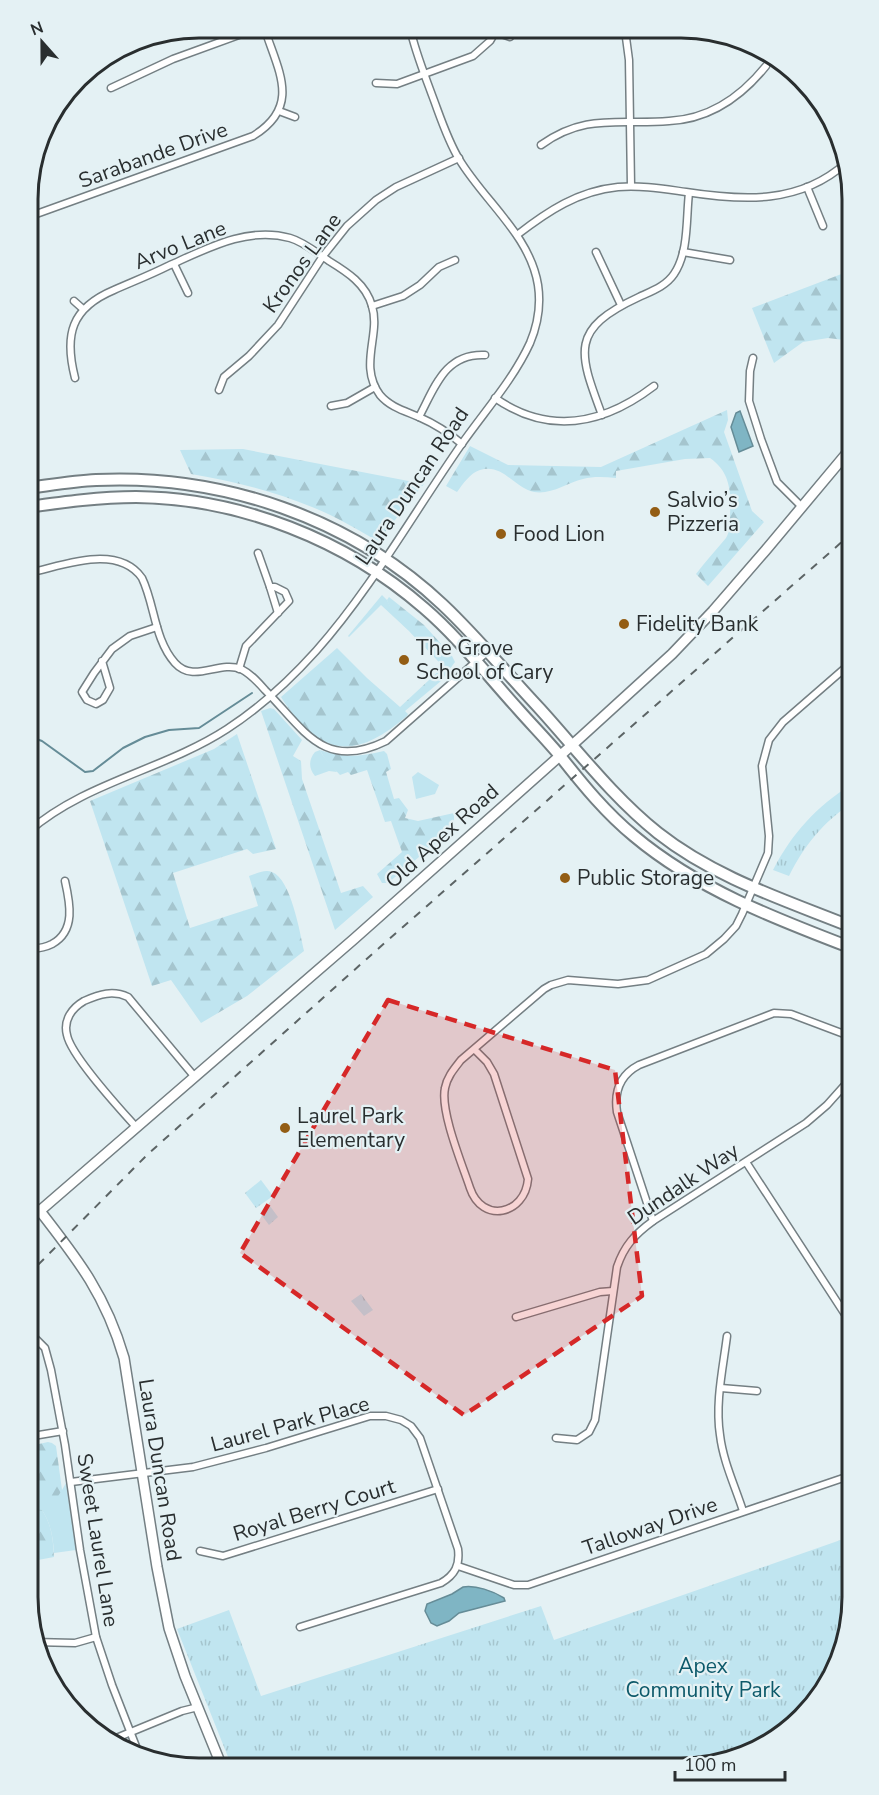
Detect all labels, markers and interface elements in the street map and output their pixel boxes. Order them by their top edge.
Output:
north arrow [12,12,72,72]
text: N [27,17,47,41]
street label: Sarabande Drive [75,115,231,195]
street label: Kronos Lane [256,207,348,319]
street label: Arvo Lane [130,214,230,276]
street label: Laura Duncan Road [349,402,475,570]
place label: Salvio’s Pizzeria [667,486,739,538]
marker: Salvio’s Pizzeria [648,505,662,519]
place label: Food Lion [513,520,605,548]
marker: Food Lion [494,527,508,541]
place label: Fidelity Bank [636,610,759,638]
marker: Fidelity Bank [617,617,631,631]
place label: The Grove School of Cary [416,634,554,686]
marker: The Grove School of Cary [397,653,411,667]
street label: Old Apex Road [379,777,505,895]
place label: Public Storage [577,864,714,892]
marker: Public Storage [558,871,572,885]
place label: Laurel Park Elementary [297,1102,405,1154]
marker: Laurel Park Elementary [278,1121,292,1135]
street label: Dundalk Way [622,1136,744,1232]
street label: Laura Duncan Road [132,1377,188,1563]
street label: Laurel Park Place [208,1389,372,1459]
street label: Sweet Laurel Lane [70,1451,126,1629]
street label: Royal Berry Court [229,1472,399,1548]
street label: Talloway Drive [579,1490,721,1562]
park label: Apex Community Park [625,1652,781,1704]
scale bar [675,1744,784,1782]
text: 100 m [684,1753,736,1777]

